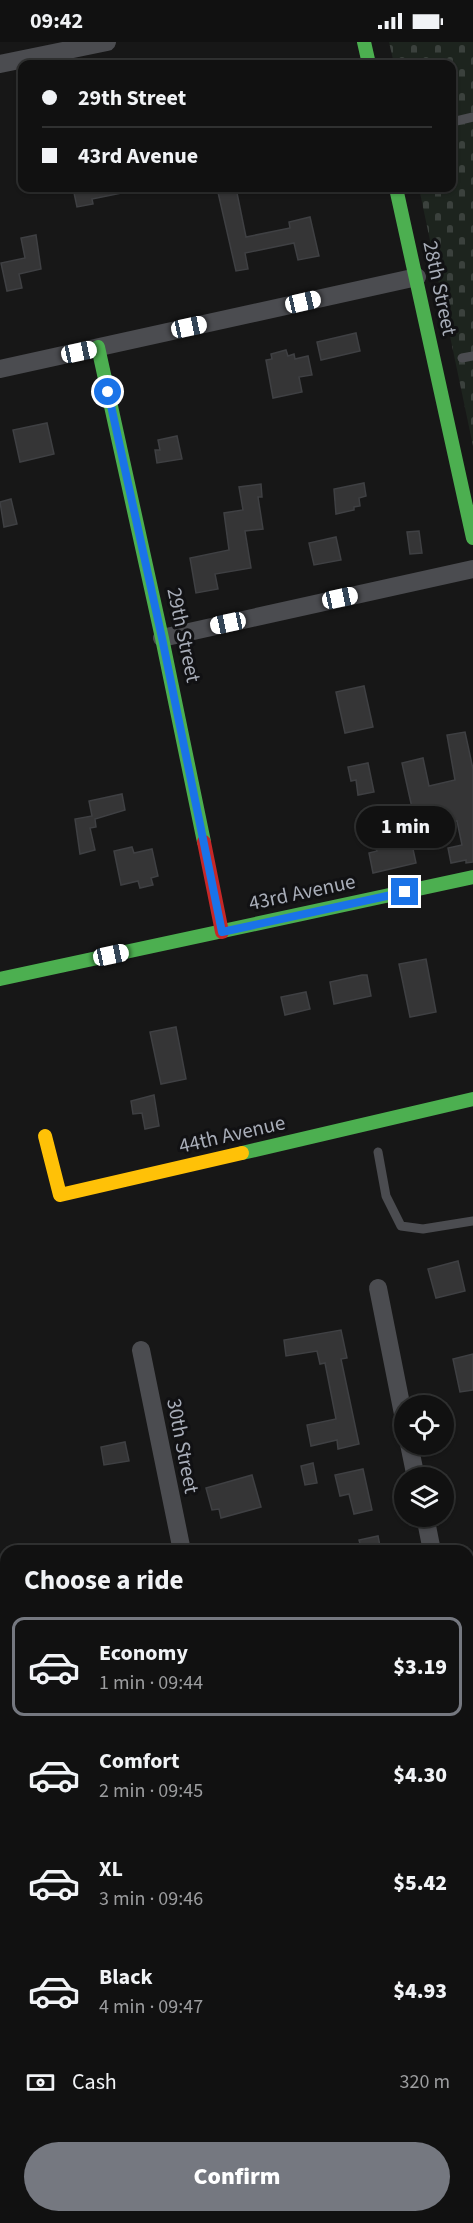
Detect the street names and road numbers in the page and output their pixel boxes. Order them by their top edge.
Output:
street label: 28th Street [415,238,465,338]
street label: 29th Street [159,585,209,685]
street label: 43rd Avenue [246,866,358,918]
street label: 44th Avenue [176,1107,288,1161]
street label: 30th Street [159,1396,207,1496]

